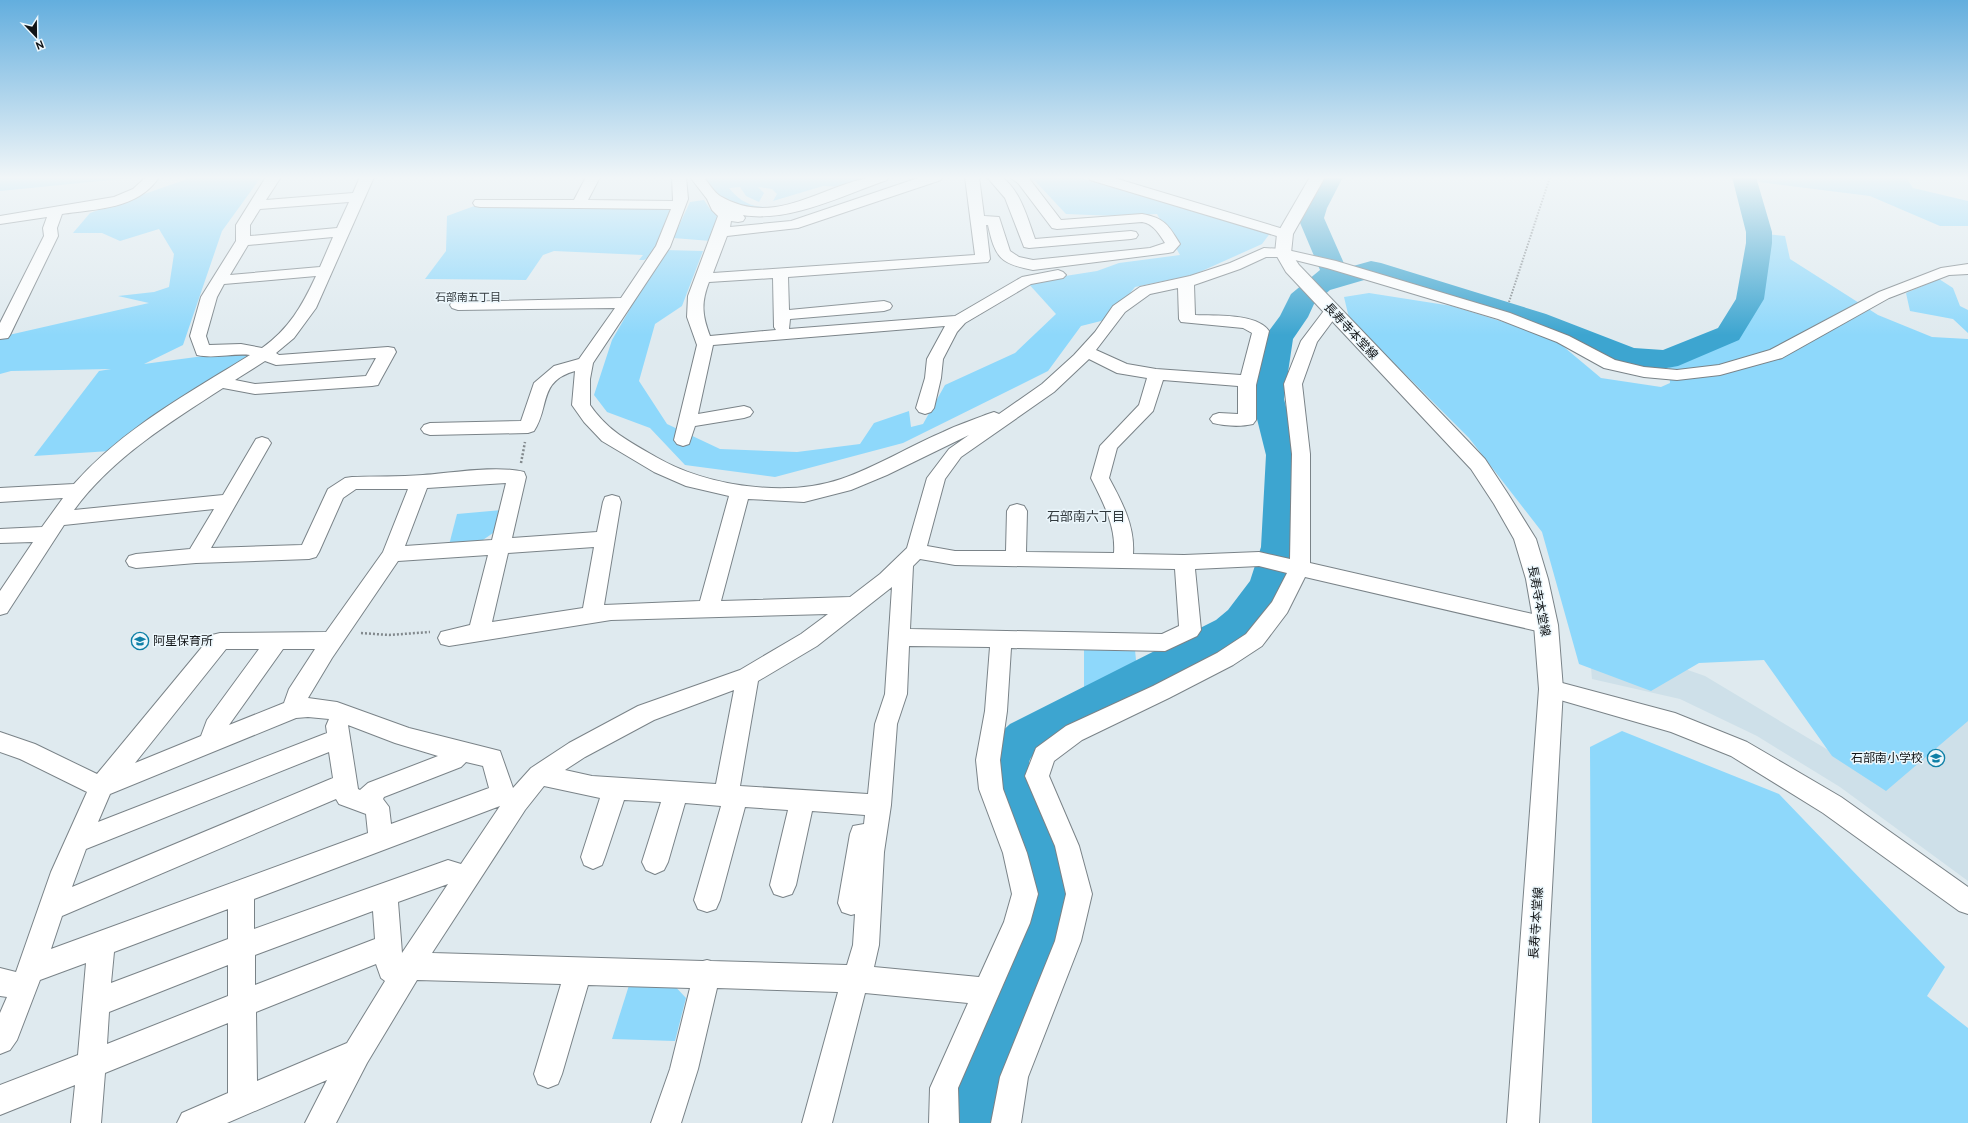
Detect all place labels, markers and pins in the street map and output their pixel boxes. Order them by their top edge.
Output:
school or university icon: 阿星保育所 [130,631,150,651]
place label: 阿星保育所 [153,634,213,650]
school or university icon: 石部南小学校 [1926,748,1946,768]
place label: 石部南小学校 [1851,751,1923,767]

